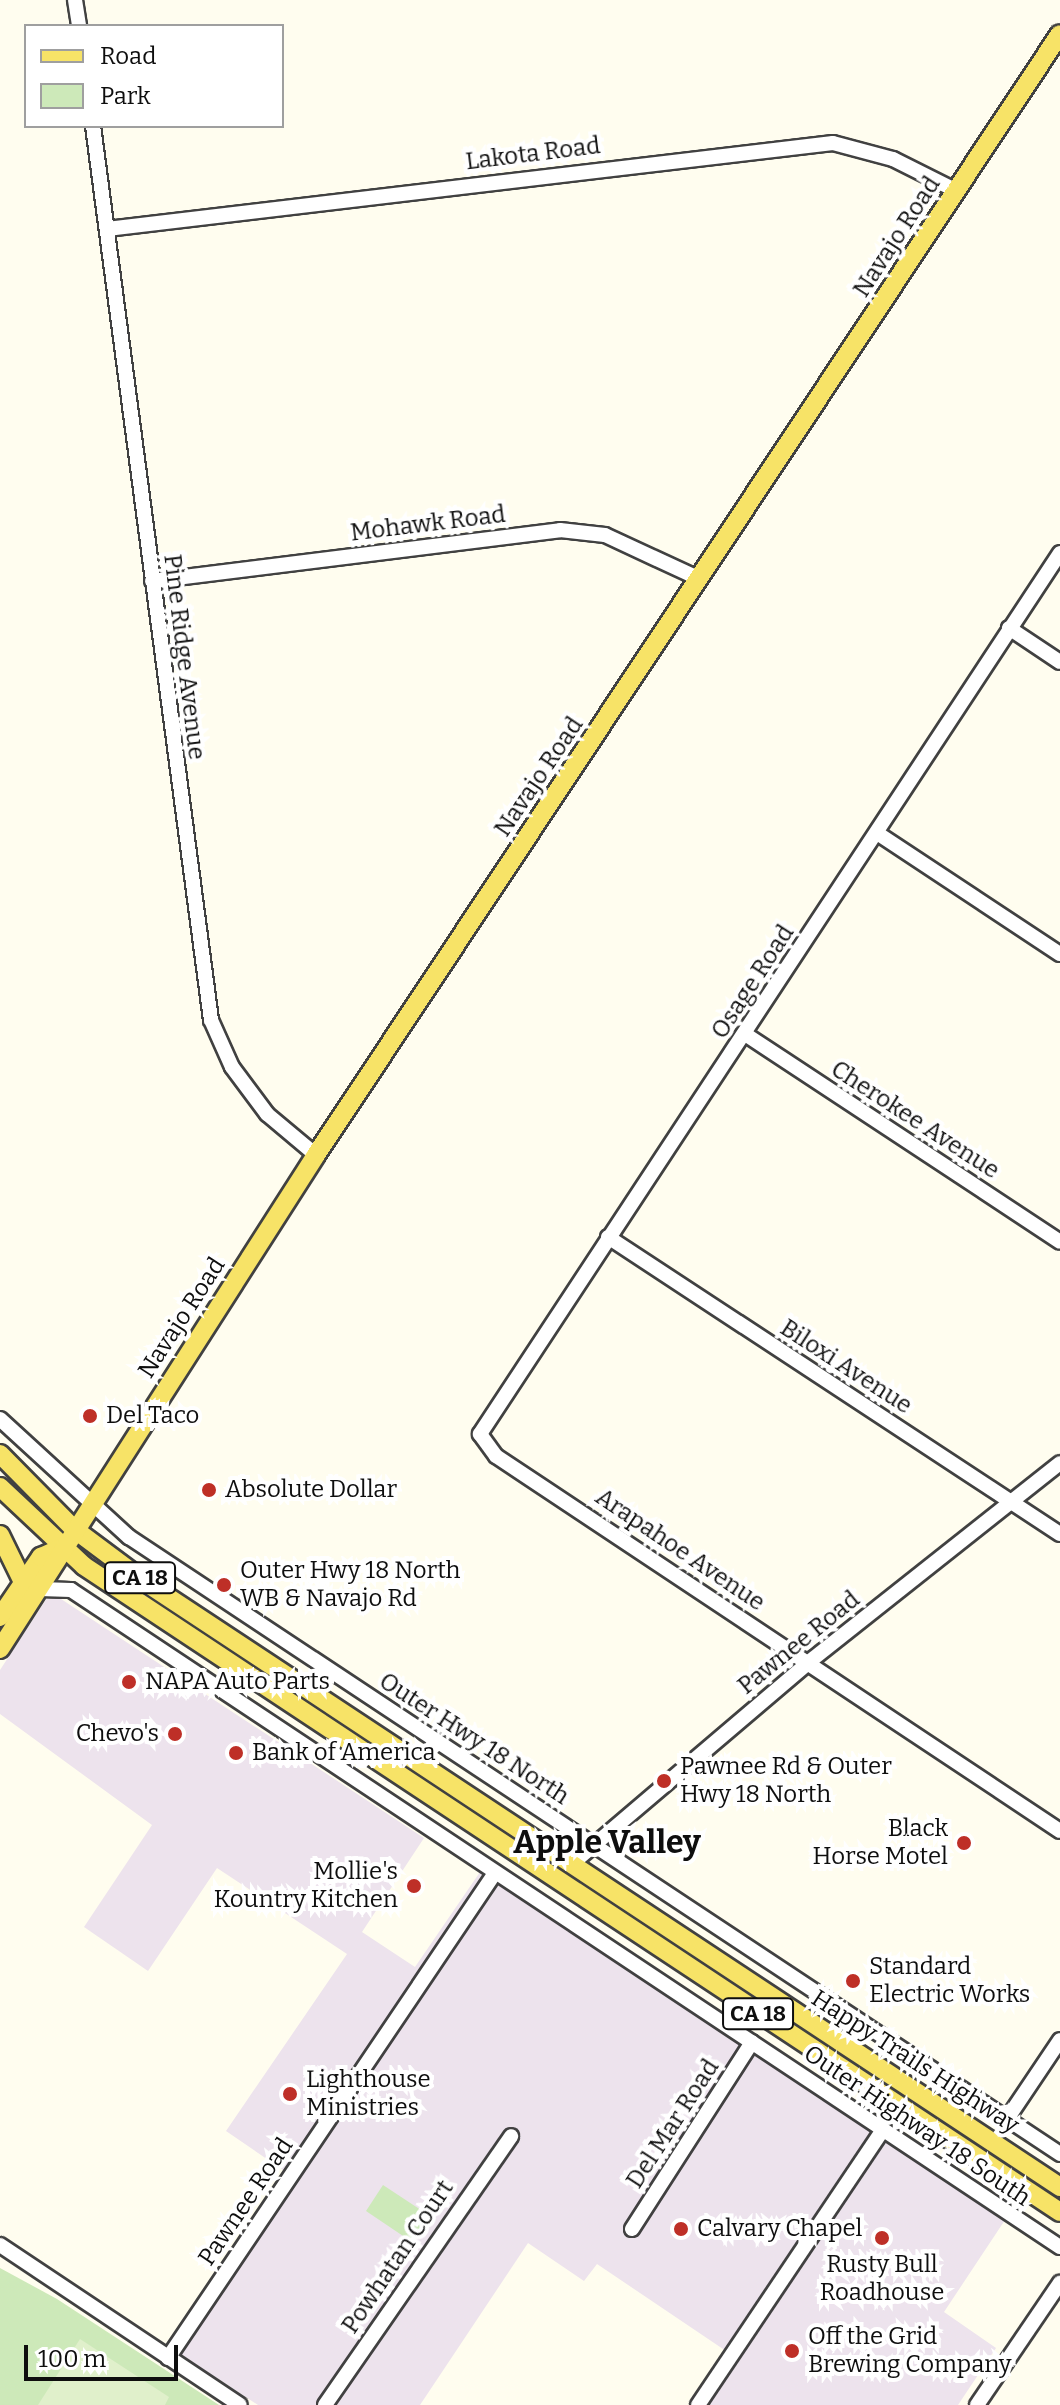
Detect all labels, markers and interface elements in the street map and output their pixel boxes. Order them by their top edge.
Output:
legend [24,24,284,128]
text: Road [100,42,156,70]
text: Park [100,82,151,110]
street label: Lakota Road [464,131,602,177]
street label: Navajo Road [847,171,947,303]
street label: Mohawk Road [349,500,507,548]
street label: Pine Ridge Avenue [157,553,211,761]
street label: Navajo Road [488,712,590,842]
street label: Osage Road [706,920,800,1044]
street label: Cherokee Avenue [825,1055,1005,1185]
street label: Navajo Road [132,1252,232,1384]
street label: Biloxi Avenue [775,1314,917,1420]
place label: Del Taco [106,1402,199,1430]
marker: Del Taco [81,1407,99,1425]
place label: Absolute Dollar [225,1476,397,1504]
marker: Absolute Dollar [200,1481,218,1499]
street label: Arapahoe Avenue [590,1483,770,1617]
place label: Outer Hwy 18 North WB & Navajo Rd [240,1557,461,1613]
road number: CA 18 [104,1560,176,1596]
marker: Outer Hwy 18 North WB & Navajo Rd [215,1576,233,1594]
street label: Pawnee Road [732,1585,866,1701]
street label: Outer Hwy 18 North [374,1667,574,1811]
place label: NAPA Auto Parts [145,1668,330,1696]
marker: NAPA Auto Parts [120,1673,138,1691]
place label: Chevo's [76,1720,159,1748]
marker: Chevo's [166,1725,184,1743]
place label: Bank of America [252,1739,436,1767]
marker: Bank of America [227,1744,245,1762]
place label: Pawnee Rd & Outer Hwy 18 North [680,1753,892,1809]
marker: Pawnee Rd & Outer Hwy 18 North [655,1772,673,1790]
place label: Black Horse Motel [813,1815,948,1871]
district label: Apple Valley [513,1823,701,1861]
marker: Black Horse Motel [955,1834,973,1852]
place label: Mollie's Kountry Kitchen [214,1858,398,1914]
marker: Mollie's Kountry Kitchen [405,1877,423,1895]
place label: Standard Electric Works [869,1953,1030,2009]
marker: Standard Electric Works [844,1972,862,1990]
street label: Happy Trails Highway [806,1984,1024,2140]
road number: CA 18 [722,1996,794,2032]
street label: Outer Highway 18 South [798,2039,1036,2213]
street label: Del Mar Road [621,2054,725,2194]
place label: Lighthouse Ministries [306,2066,431,2122]
marker: Lighthouse Ministries [281,2085,299,2103]
street label: Pawnee Road [193,2133,299,2271]
street label: Powhatan Court [336,2175,460,2339]
place label: Calvary Chapel [697,2215,862,2243]
marker: Calvary Chapel [672,2220,690,2238]
marker: Rusty Bull Roadhouse [873,2229,891,2247]
place label: Rusty Bull Roadhouse [820,2251,944,2307]
place label: Off the Grid Brewing Company [808,2323,1011,2379]
scale bar [28,2329,182,2379]
marker: Off the Grid Brewing Company [783,2342,801,2360]
text: 100 m [38,2345,106,2373]

